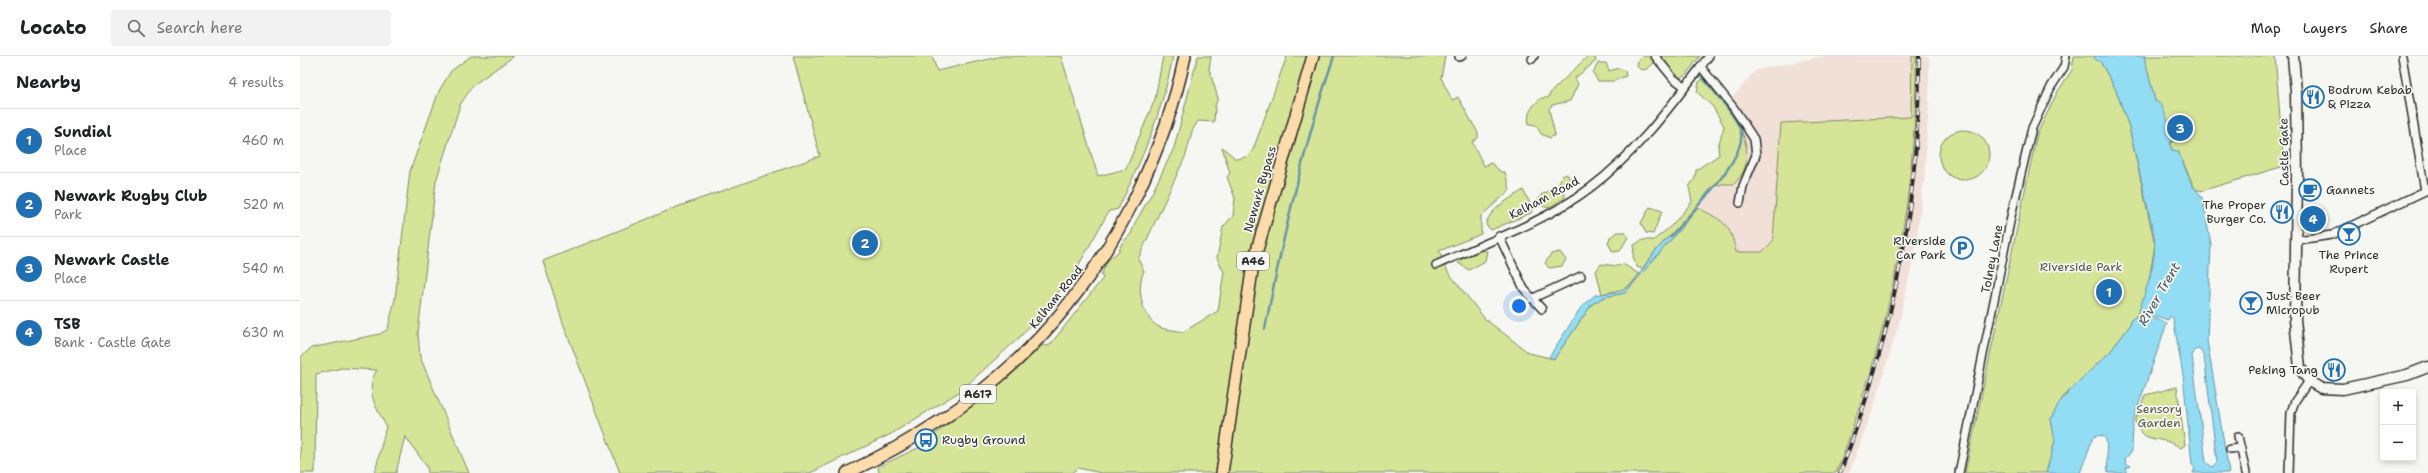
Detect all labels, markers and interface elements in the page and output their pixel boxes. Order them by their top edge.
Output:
search box [111,10,391,46]
text: Locato [20,15,87,40]
icon: search [125,17,147,39]
text: Search here [157,18,242,38]
text: Map [2251,19,2281,37]
text: Layers [2303,19,2347,37]
text: Share [2369,19,2408,37]
text: Nearby [16,71,81,93]
text: 4 results [228,74,284,91]
place label: Bodrum Kebab & Pizza [2328,82,2412,112]
restaurant icon: Bodrum Kebab & Pizza [2300,84,2326,110]
pin: 3 [2167,113,2193,143]
street label: Castle Gate [2275,118,2293,186]
text: Sundial [54,122,112,142]
text: 1 [26,132,32,149]
text: 460 m [242,132,284,149]
text: Place [54,142,87,159]
street label: Newark Bypass [1240,144,1280,234]
street label: Kelham Road [1506,173,1582,223]
cafe icon: Gannets [2297,177,2323,203]
place label: Gannets [2326,182,2375,198]
text: Newark Rugby Club [54,186,207,206]
text: 2 [24,196,34,213]
text: 520 m [243,196,284,213]
place label: The Proper Burger Co. [2203,197,2266,227]
restaurant icon: The Proper Burger Co. [2269,199,2295,225]
pin: 4 [2300,204,2326,234]
text: Park [54,206,82,223]
bar icon: The Prince Rupert [2336,221,2362,247]
street label: Tolney Lane [1977,223,2007,295]
pin: 2 [852,228,878,258]
place label: Riverside Car Park [1893,233,1946,263]
parking icon: Riverside Car Park [1949,235,1975,261]
place label: The Prince Rupert [2319,247,2379,277]
text: Newark Castle [54,250,170,270]
road number: A46 [1237,252,1269,270]
park label: Riverside Park [2040,259,2122,275]
water label: River Trent [2134,259,2184,329]
text: 3 [24,260,34,277]
text: 540 m [243,260,284,277]
street label: Kelham Road [1026,262,1087,332]
text: Place [54,270,87,287]
pin: 1 [2096,277,2122,307]
place label: Just Beer Micropub [2266,288,2321,318]
bar icon: Just Beer Micropub [2238,290,2264,316]
your location [1509,296,1529,316]
text: TSB [54,314,81,334]
text: 4 [24,324,34,341]
text: 630 m [242,324,284,341]
text: Bank · Castle Gate [54,334,171,351]
restaurant icon: Peking Tang [2321,357,2347,383]
place label: Peking Tang [2248,362,2318,378]
road number: A617 [960,385,996,403]
map controls [2380,389,2416,461]
button: + [2380,389,2416,425]
park label: Sensory Garden [2136,401,2182,431]
button: − [2380,425,2416,461]
bus stop icon: Rugby Ground [913,427,939,453]
place label: Rugby Ground [942,432,1026,448]

